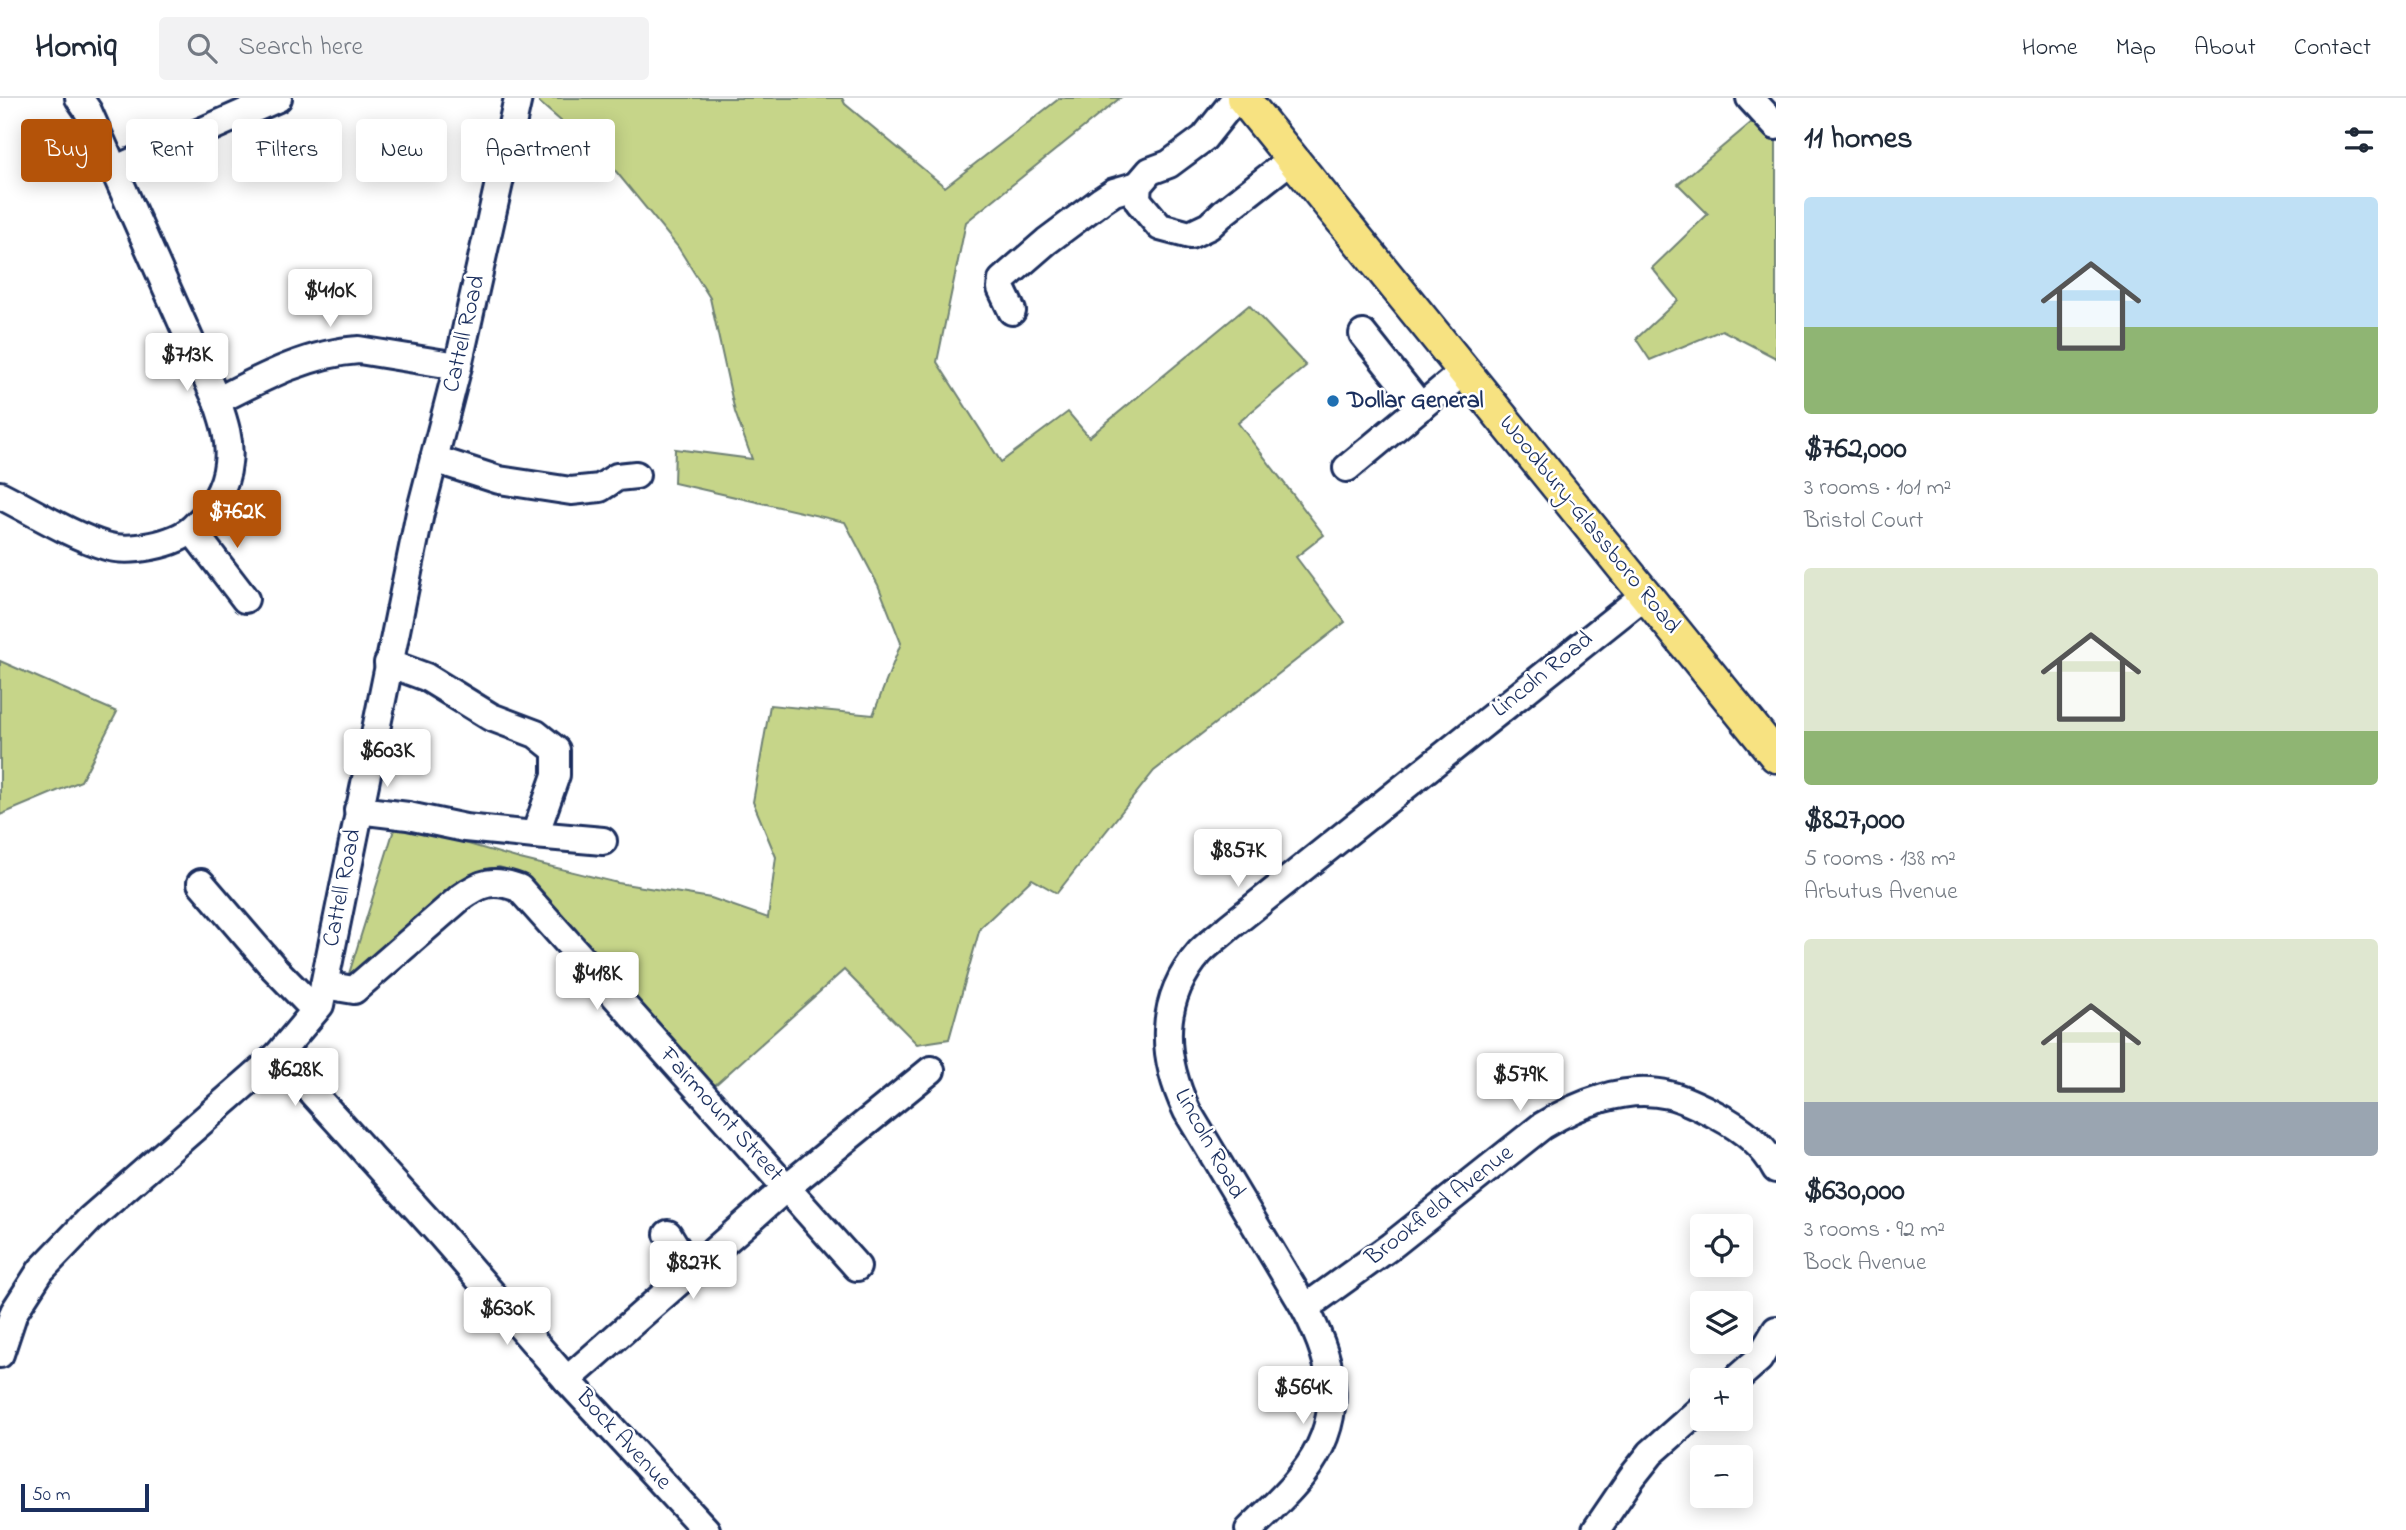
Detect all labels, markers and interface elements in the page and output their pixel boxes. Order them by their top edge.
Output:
search box [159,17,649,80]
text: Homiq [35,24,117,72]
icon: search [183,29,221,67]
text: Search here [239,29,363,67]
text: Home [2022,31,2078,66]
text: Map [2116,31,2156,66]
text: About [2194,31,2256,66]
text: Contact [2294,31,2371,66]
text: 11 homes [1804,118,1912,162]
chip: Buy [21,119,112,182]
chip: Rent [126,119,218,182]
chip: Filters [232,119,342,182]
chip: New [356,119,447,182]
chip: Apartment [461,119,615,182]
icon: filters [2340,121,2378,159]
icon: home [2028,243,2154,369]
pin: $410K [281,270,379,329]
street label: Cattell Road [435,271,496,396]
text: $410K [304,275,356,308]
pin: $713K [138,334,236,393]
text: $713K [161,339,213,372]
place label: Dollar General [1346,384,1484,419]
marker: Dollar General [1325,393,1341,409]
street label: Woodbury-Glassboro Road [1489,408,1689,643]
text: $762,000 [1804,428,1907,472]
text: 3 rooms · 101 m² [1804,472,1951,505]
pin: $762K [188,490,286,550]
text: $762K [209,496,265,529]
text: Bristol Court [1804,505,1924,538]
icon: home [2028,614,2154,740]
street label: Lincoln Road [1485,623,1602,727]
pin: $603K [338,730,436,789]
text: $603K [360,735,414,768]
text: $827,000 [1804,799,1905,843]
street label: Cattell Road [314,826,372,950]
pin: $857K [1189,830,1287,889]
text: $857K [1210,835,1266,868]
text: 5 rooms · 138 m² [1804,843,1956,876]
text: Arbutus Avenue [1804,876,1958,909]
pin: $418K [548,953,646,1012]
text: $418K [572,958,622,991]
icon: home [2028,985,2154,1111]
street label: Fairmount Street [650,1039,791,1190]
pin: $628K [246,1048,344,1108]
text: $628K [267,1054,323,1087]
pin: $579K [1471,1054,1569,1113]
text: $579K [1493,1059,1547,1092]
street label: Lincoln Road [1164,1082,1254,1206]
street label: Brookfield Avenue [1358,1137,1522,1276]
text: $630,000 [1804,1170,1905,1214]
map controls [1690,1214,1753,1508]
button: locate [1690,1214,1753,1277]
text: 3 rooms · 92 m² [1804,1214,1945,1247]
pin: $827K [644,1242,742,1301]
text: $827K [666,1247,720,1280]
text: Bock Avenue [1804,1247,1926,1280]
pin: $630K [458,1288,556,1347]
button: layers [1690,1291,1753,1354]
text: $630K [480,1293,534,1326]
pin: $564K [1254,1366,1352,1426]
button: + [1690,1368,1753,1431]
text: $564K [1274,1372,1332,1405]
street label: Bock Avenue [566,1381,679,1499]
button: − [1690,1445,1753,1508]
scale bar [21,1481,149,1513]
text: 50 m [32,1482,71,1509]

